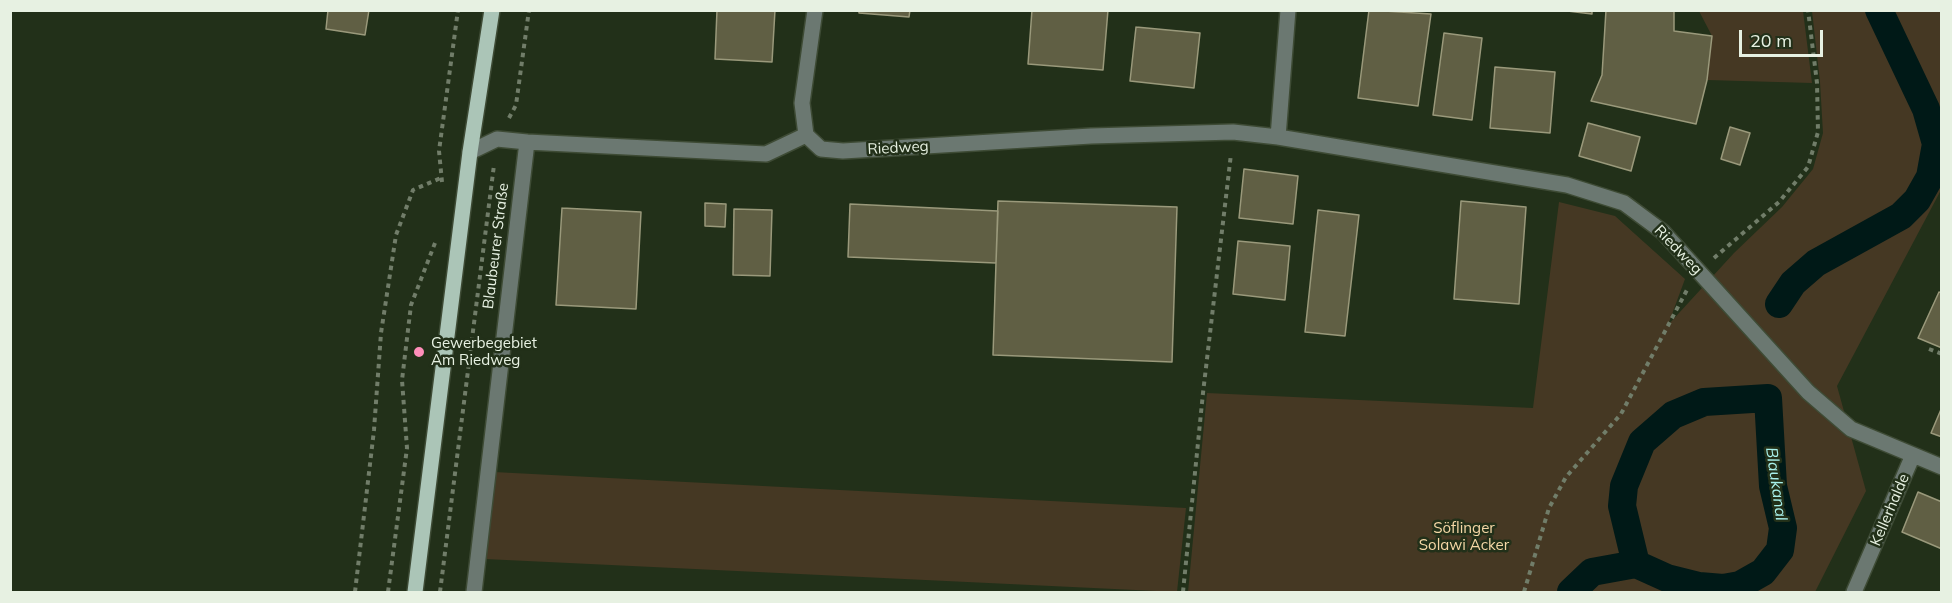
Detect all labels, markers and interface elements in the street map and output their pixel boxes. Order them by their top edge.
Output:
scale bar [1742,18,1826,56]
text: 20 m [1750,29,1792,52]
street label: Riedweg [867,137,929,159]
street label: Blaubeurer Straße [479,182,513,310]
street label: Riedweg [1650,222,1706,278]
place label: Gewerbegebiet Am Riedweg [431,334,537,369]
marker: Gewerbegebiet Am Riedweg [412,345,426,359]
water label: Blaukanal [1761,446,1791,522]
street label: Kellerhalde [1867,471,1913,549]
park label: Söflinger Solawi Acker [1419,519,1509,554]

